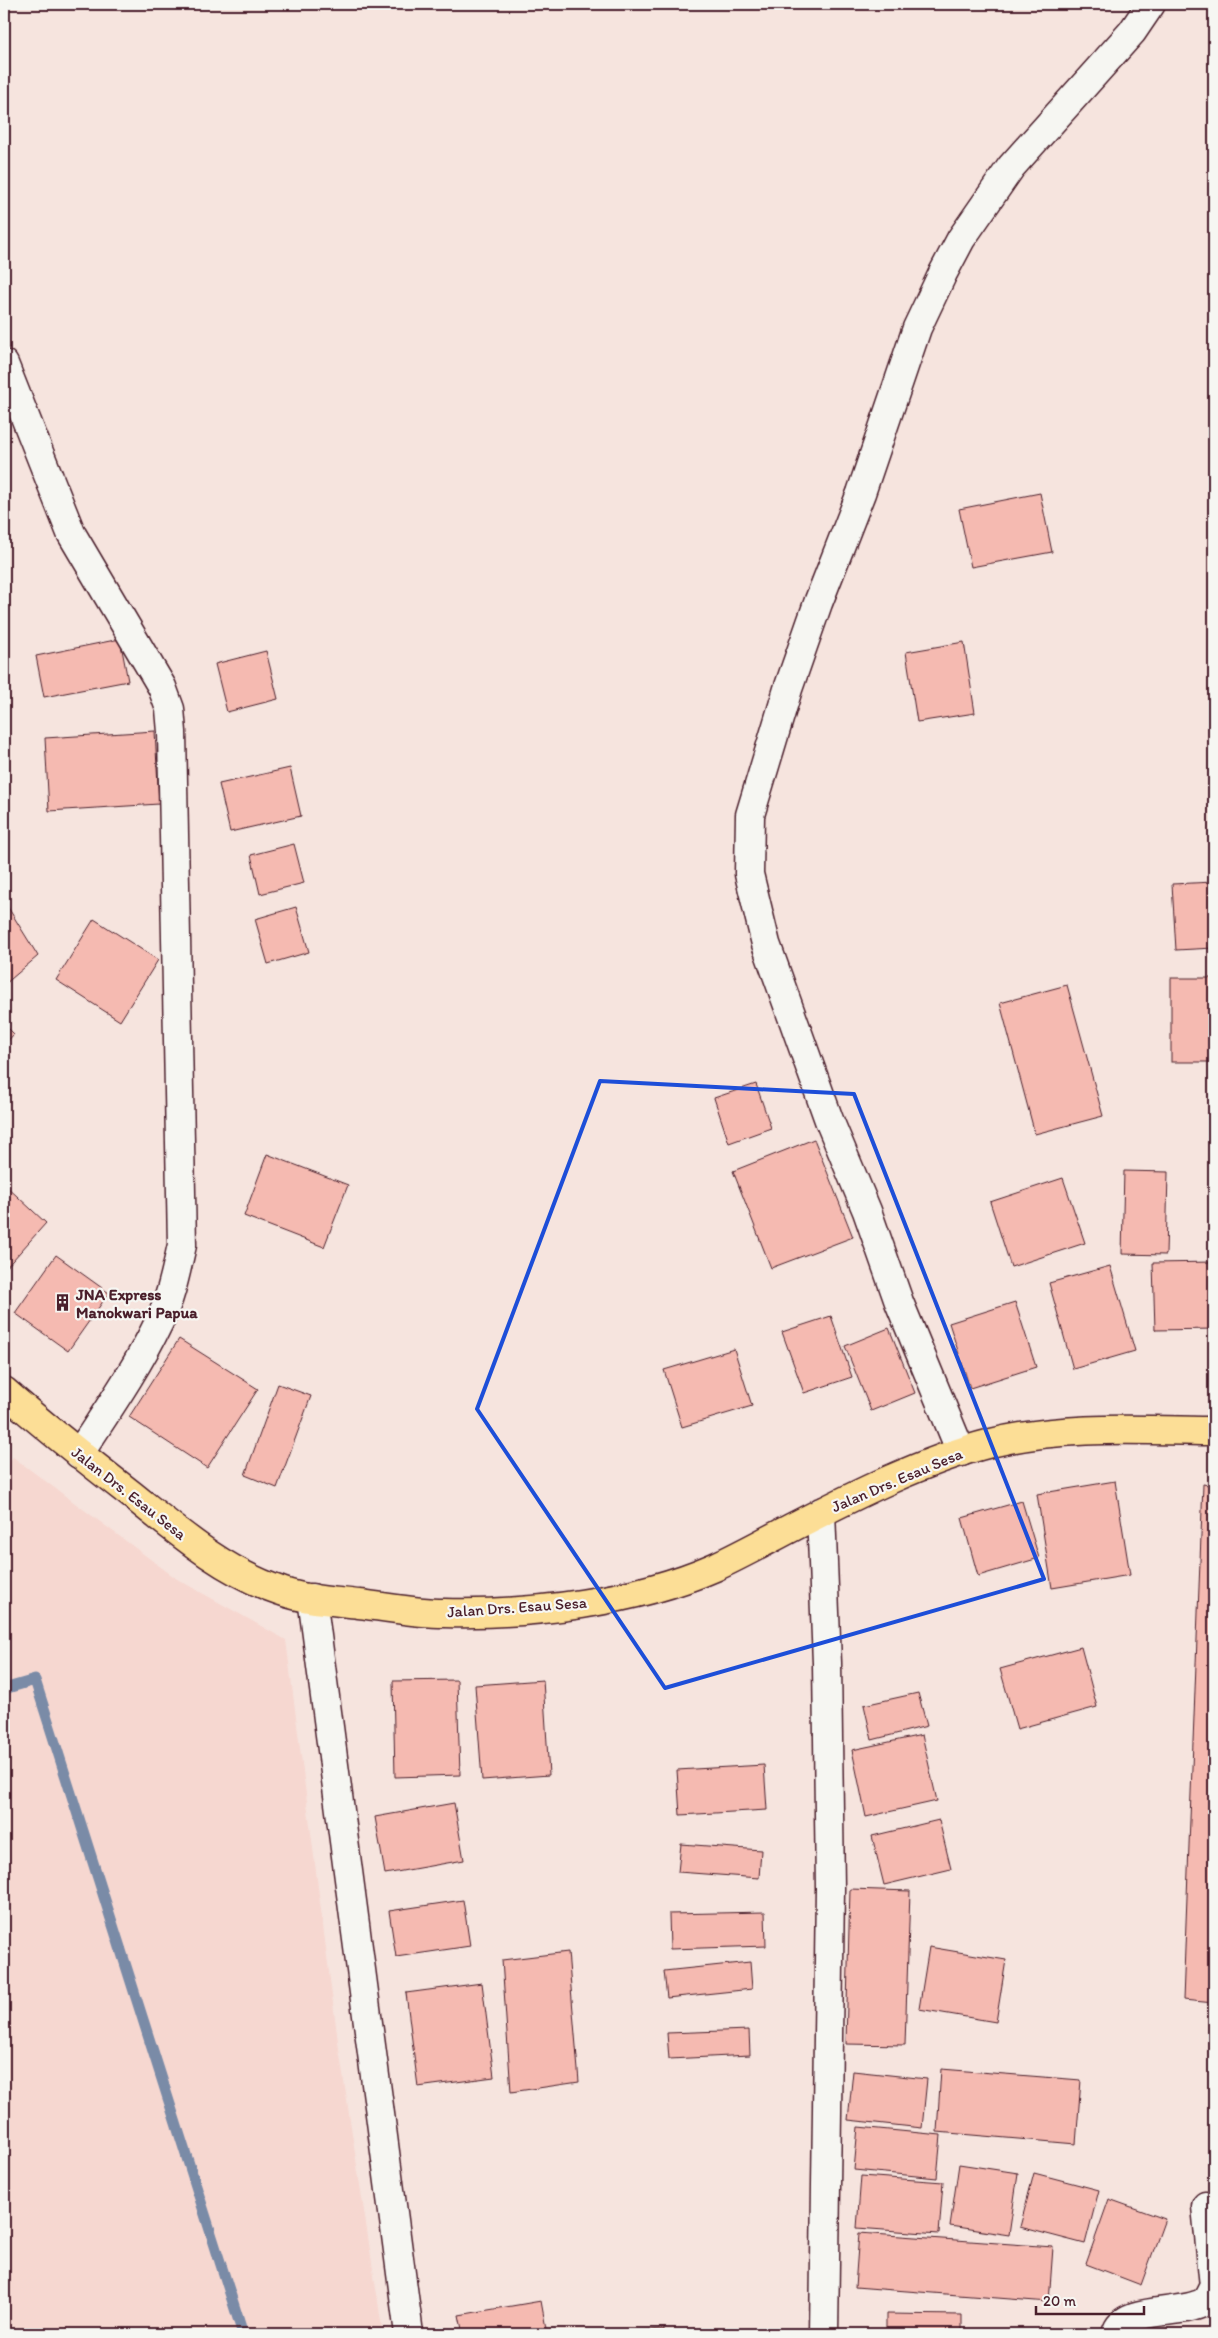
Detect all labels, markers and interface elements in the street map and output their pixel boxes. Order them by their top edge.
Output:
place label: JNA Express Manokwari Papua [75,1285,198,1323]
building icon: JNA Express Manokwari Papua [52,1293,72,1313]
street label: Jalan Drs. Esau Sesa [68,1442,191,1544]
street label: Jalan Drs. Esau Sesa [829,1444,966,1516]
street label: Jalan Drs. Esau Sesa [446,1593,588,1621]
scale bar [1036,2283,1143,2315]
text: 20 m [1043,2292,1077,2310]

